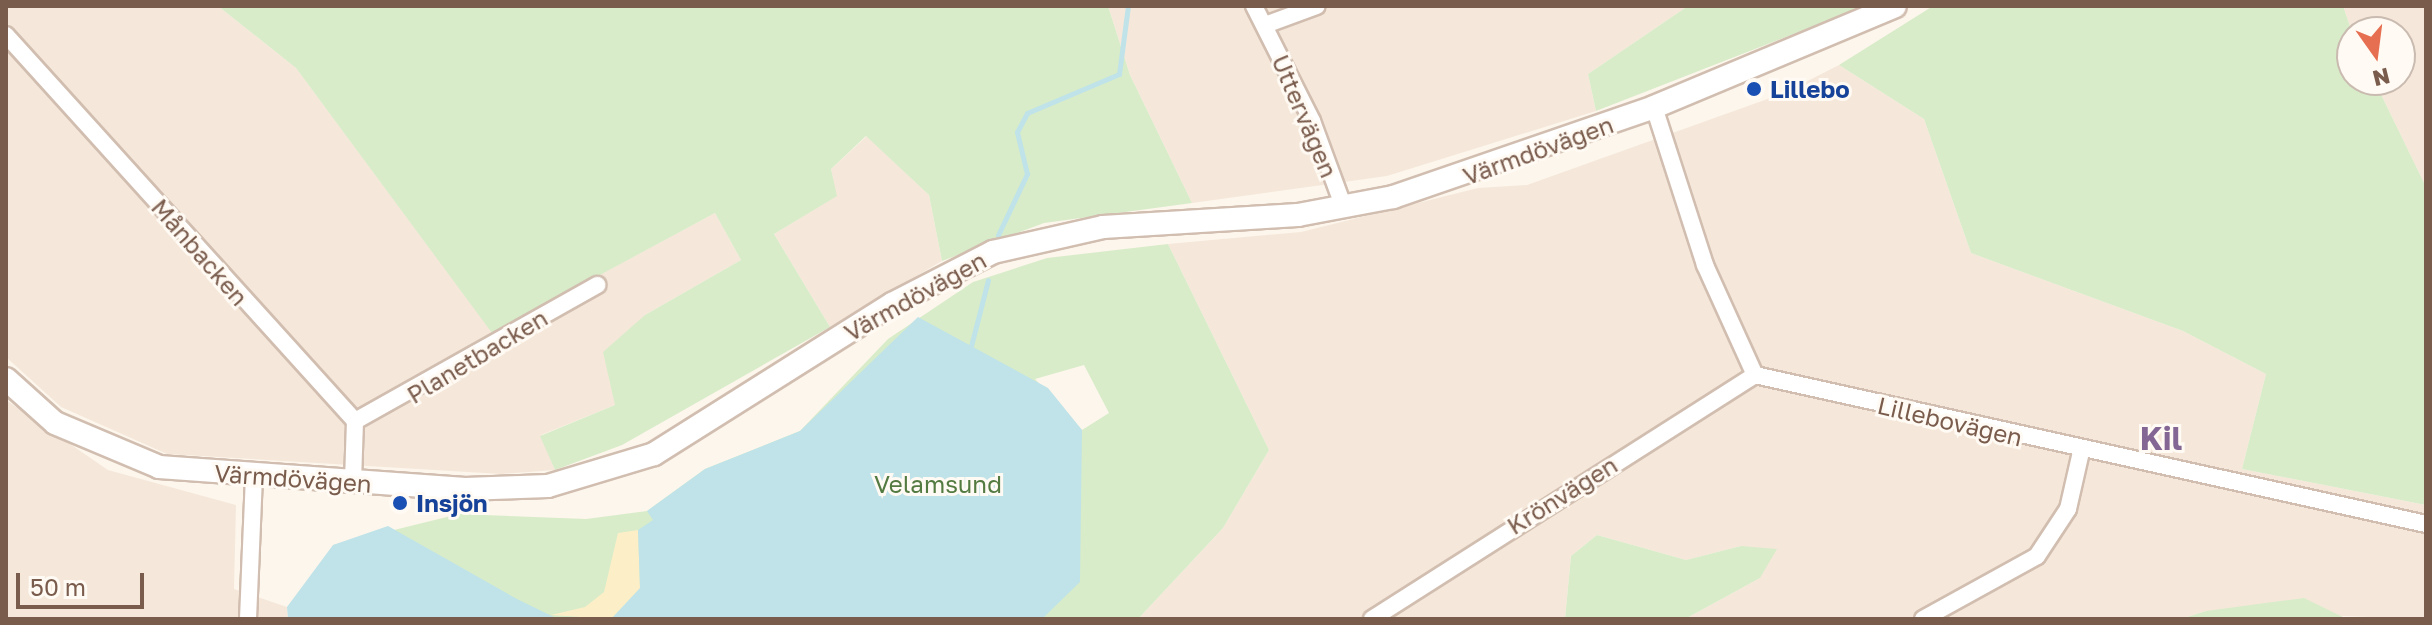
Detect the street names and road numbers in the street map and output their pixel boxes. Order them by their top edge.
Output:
street label: Uttervägen [1266,50,1344,182]
street label: Värmdövägen [1459,110,1617,190]
street label: Månbacken [146,193,254,311]
street label: Värmdövägen [839,245,991,347]
street label: Planetbacken [402,303,552,409]
street label: Lillebovägen [1875,390,2025,452]
street label: Krönvägen [1502,450,1622,540]
street label: Värmdövägen [213,458,373,498]

